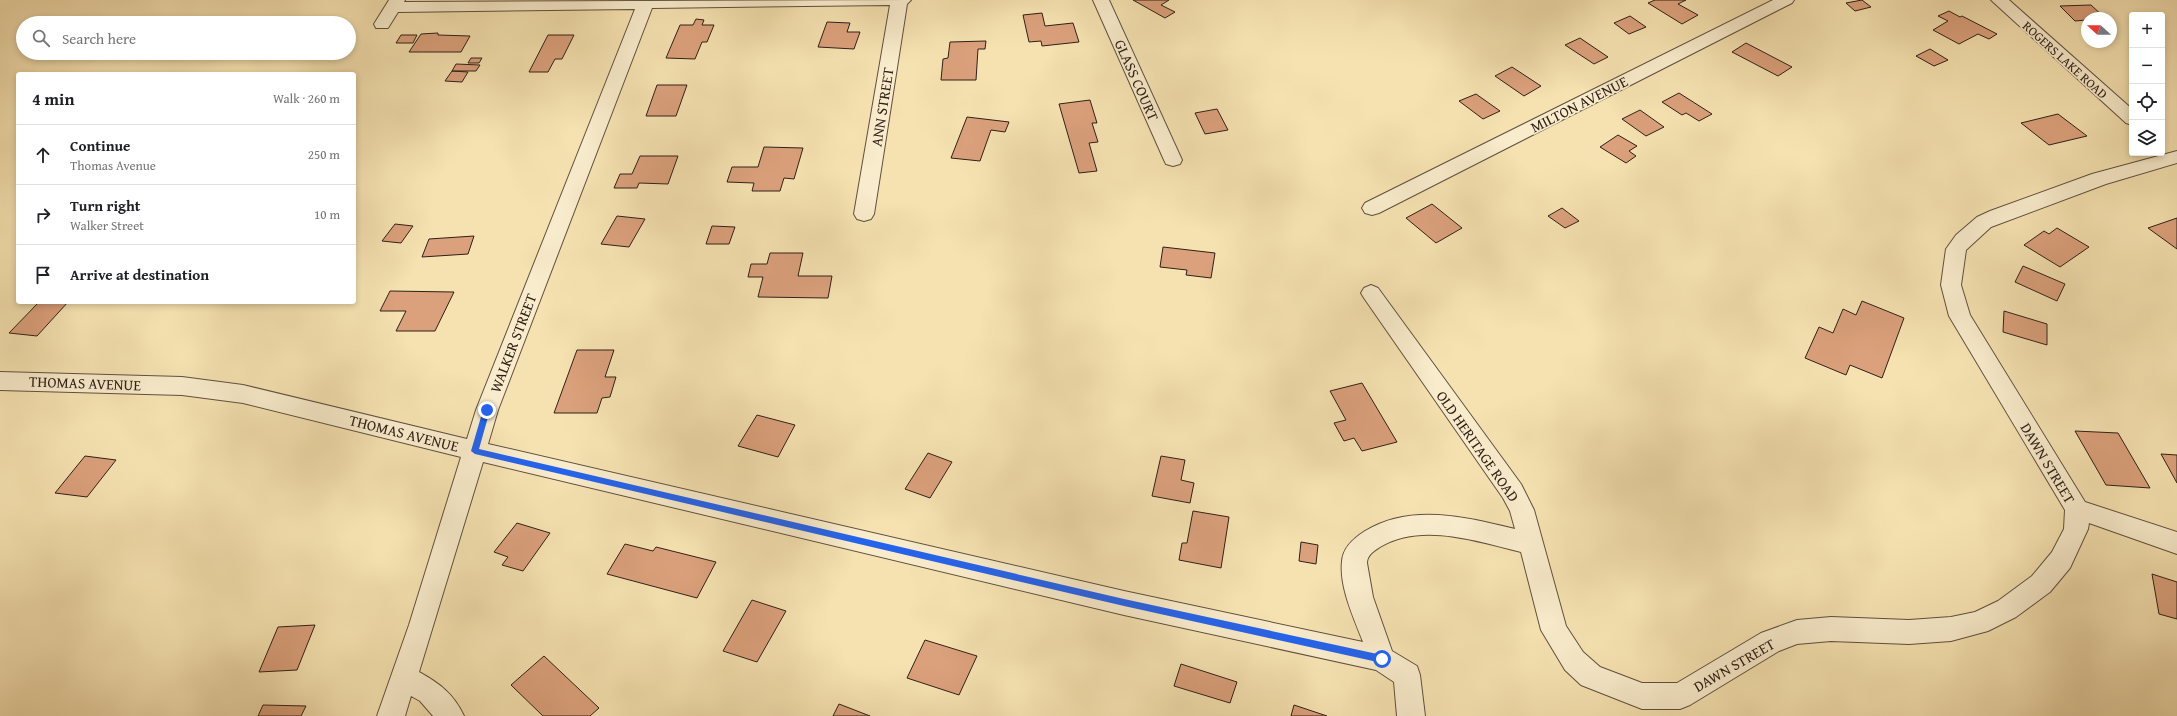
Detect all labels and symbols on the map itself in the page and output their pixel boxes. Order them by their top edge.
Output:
north arrow [2081,12,2117,48]
street label: ROGERS LAKE ROAD [2018,17,2112,103]
street label: GLASS COURT [1110,36,1165,125]
street label: ANN STREET [865,65,899,148]
street label: MILTON AVENUE [1527,70,1632,138]
street label: WALKER STREET [485,290,542,395]
street label: THOMAS AVENUE [29,371,142,395]
street label: OLD HERITAGE ROAD [1432,386,1524,506]
route end [478,401,496,419]
street label: THOMAS AVENUE [347,409,461,457]
street label: DAWN STREET [2016,419,2081,508]
street label: DAWN STREET [1689,633,1779,697]
route start [1373,650,1391,668]

